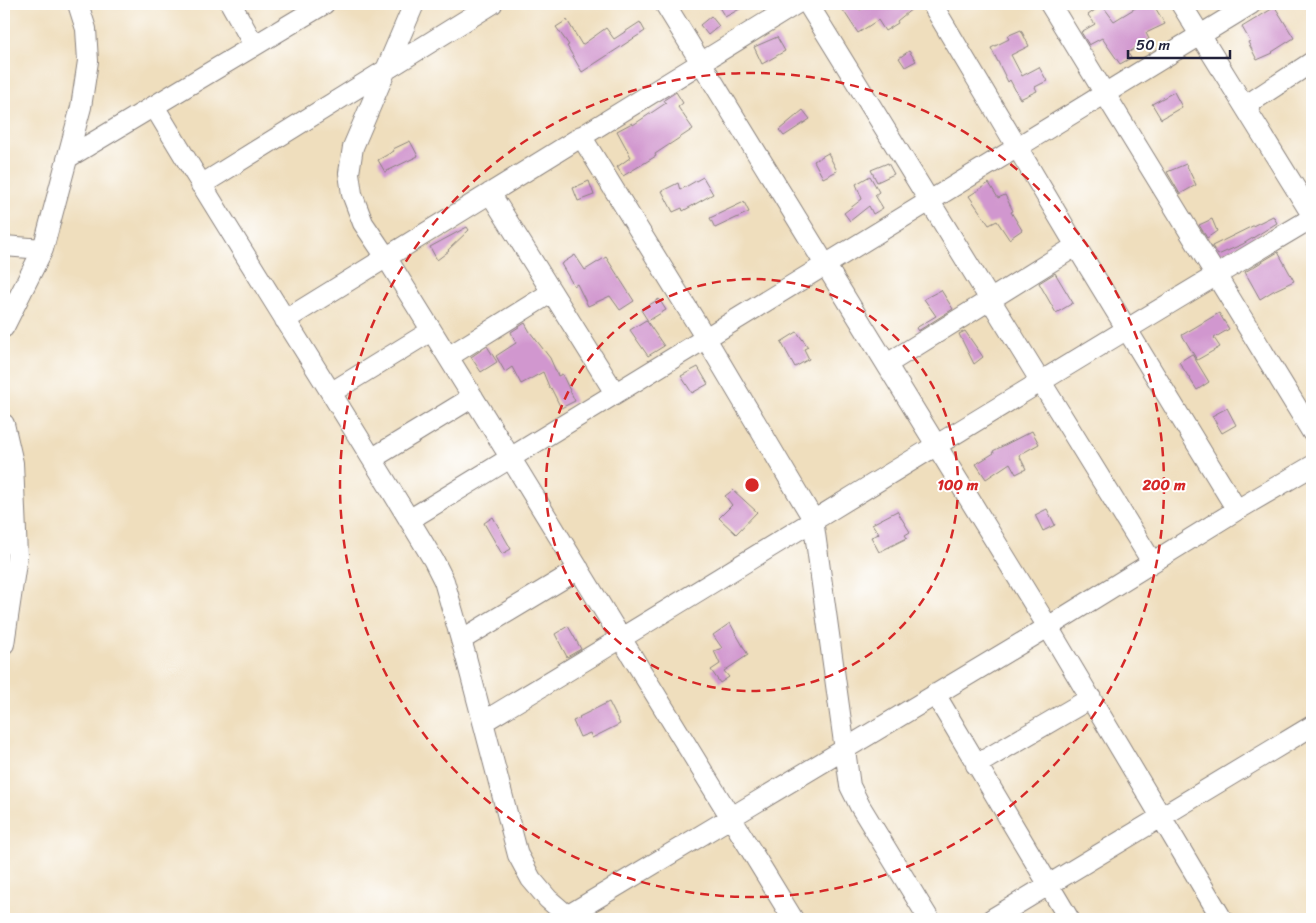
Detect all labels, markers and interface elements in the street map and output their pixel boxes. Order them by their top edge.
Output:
scale bar [1128,28,1231,60]
text: 50 m [1136,32,1171,58]
text: 100 m [938,472,979,498]
text: 200 m [1141,472,1186,498]
centre of rings [743,476,761,494]

